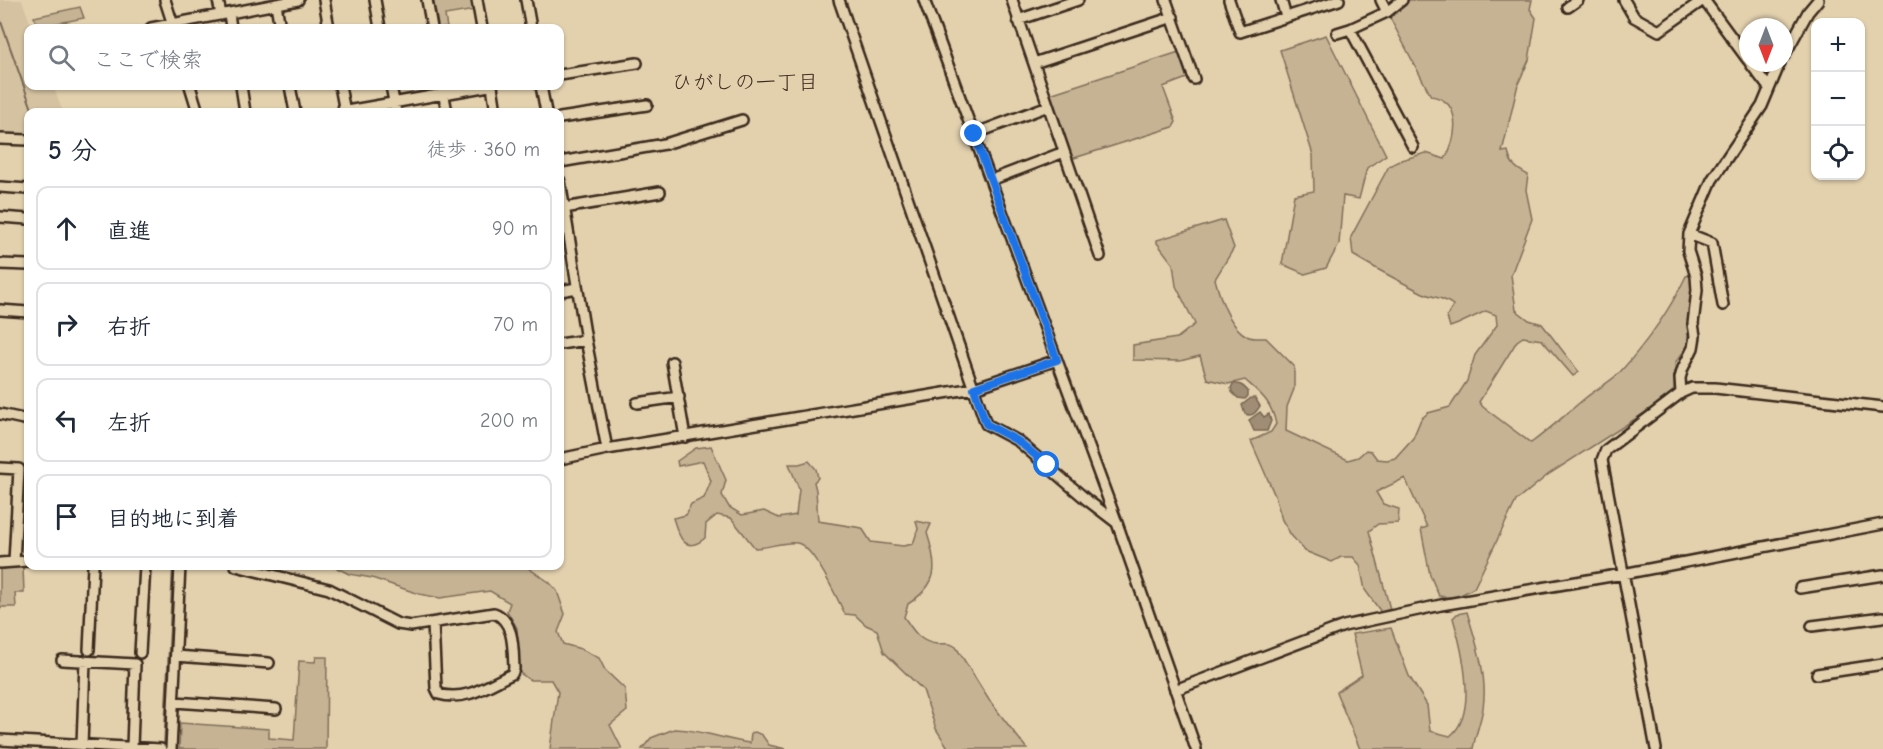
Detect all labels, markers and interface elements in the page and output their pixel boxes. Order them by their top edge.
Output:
north arrow [1739,18,1793,72]
map controls [1811,18,1865,180]
button: + [1811,18,1865,72]
search box [24,24,564,90]
icon: search [45,41,78,74]
text: ここで検索 [93,47,203,73]
district label: ひがしの一丁目 [672,70,819,94]
button: − [1811,72,1865,126]
route end [960,120,986,146]
button: locate [1811,126,1865,180]
text: 5 分 [48,136,97,166]
text: 徒歩 · 360 m [427,138,540,161]
icon: ahead [50,212,83,245]
text: 90 m [492,217,538,240]
text: 直進 [107,218,151,244]
icon: right [50,308,83,341]
text: 70 m [493,313,538,336]
text: 右折 [107,314,151,340]
icon: left [50,404,83,437]
text: 200 m [480,409,538,432]
text: 左折 [107,410,151,436]
route start [1033,451,1059,477]
icon: arrive [50,500,83,533]
text: 目的地に到着 [107,506,239,532]

